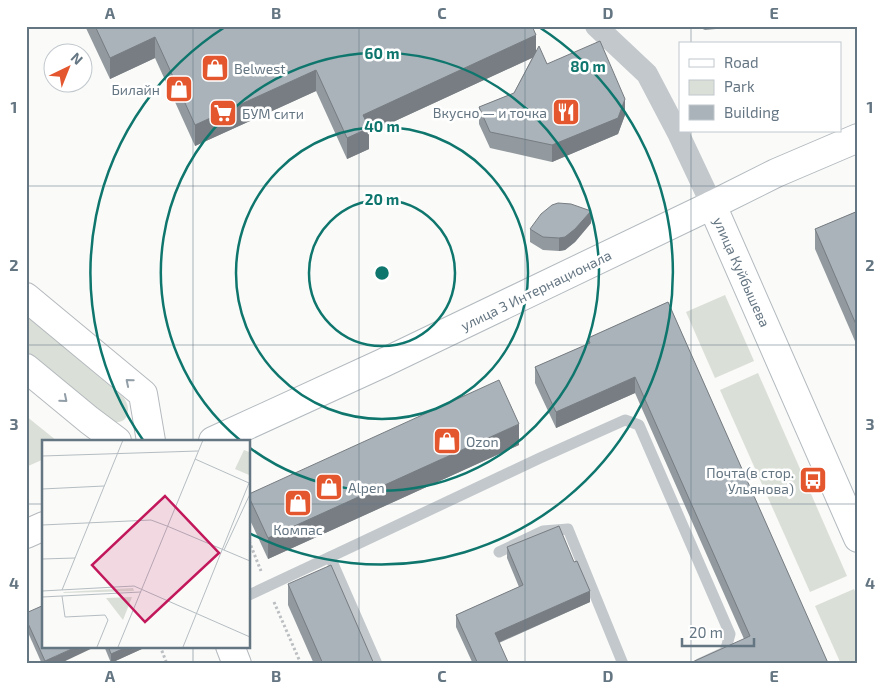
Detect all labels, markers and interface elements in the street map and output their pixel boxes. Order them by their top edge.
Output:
text: A [105,3,116,22]
text: B [271,3,281,22]
text: C [437,3,447,22]
text: D [603,3,614,22]
text: E [769,3,779,22]
north arrow [42,42,92,92]
legend [679,42,842,132]
text: 60 m [365,44,399,62]
text: N [68,48,87,68]
shop icon: Belwest [200,53,230,83]
text: Road [724,53,759,71]
text: 80 m [570,57,606,75]
place label: Belwest [234,60,286,77]
shop icon: Билайн [164,74,194,104]
text: Park [724,77,755,95]
place label: Билайн [111,81,160,98]
text: 1 [11,97,17,116]
restaurant icon: Вкусно — и точка [551,97,581,127]
text: 1 [867,97,873,116]
supermarket icon: БУМ сити [208,98,238,128]
text: Building [724,103,780,121]
place label: Вкусно — и точка [433,104,547,121]
place label: БУМ сити [242,105,304,122]
text: 40 m [364,117,400,135]
text: 20 m [365,190,399,208]
street label: улица Куйбышева [710,214,774,330]
street label: улица 3 Интернационала [458,246,614,334]
text: 2 [9,255,19,274]
text: 2 [865,255,875,274]
centre of rings [373,264,391,282]
one-way arrow [126,380,135,388]
one-way arrow [58,394,67,403]
text: 3 [9,414,19,433]
text: 3 [865,414,875,433]
shop icon: Ozon [432,426,462,456]
place label: Ozon [466,433,499,450]
inset map [42,440,250,648]
place label: Почта(в стор. Ульянова) [706,464,794,497]
bus stop icon: Почта(в стор. Ульянова) [798,465,828,495]
shop icon: Alpen [314,472,344,502]
place label: Alpen [348,479,385,496]
shop icon: Компас [283,488,313,518]
place label: Компас [273,521,323,538]
text: 4 [9,573,19,592]
text: 4 [865,573,875,592]
scale bar [682,615,754,647]
text: 20 m [689,623,723,641]
text: A [105,666,116,685]
text: B [271,666,281,685]
text: C [437,666,447,685]
text: D [603,666,614,685]
text: E [769,666,779,685]

